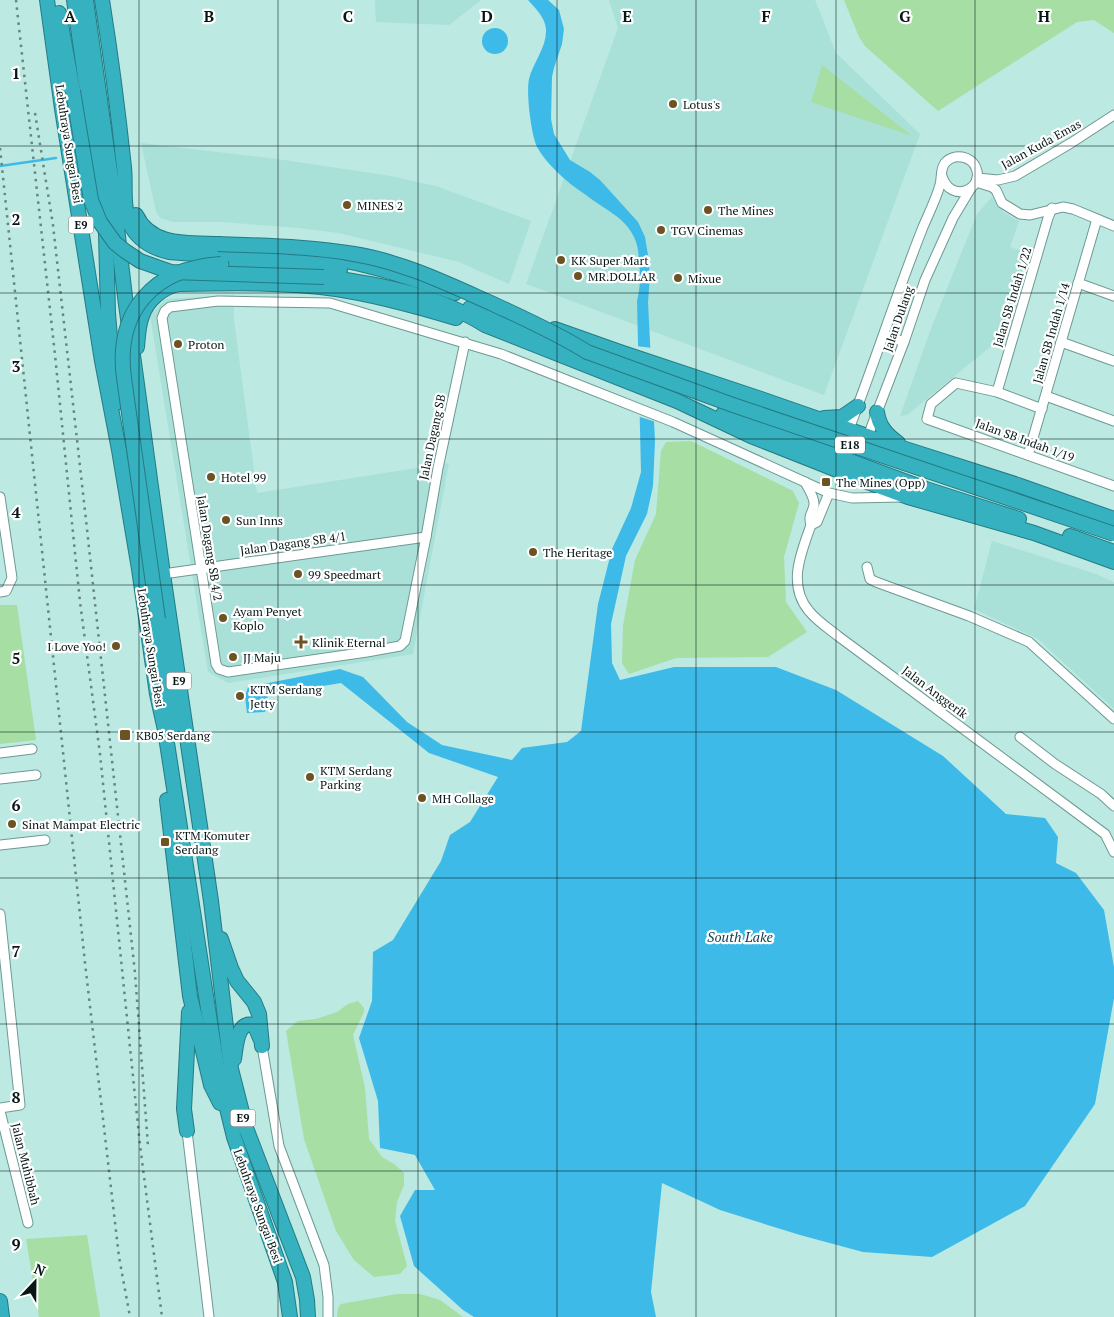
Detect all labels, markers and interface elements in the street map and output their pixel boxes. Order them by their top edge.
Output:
text: A [64,5,76,27]
text: B [204,5,214,27]
text: C [343,5,353,27]
text: D [481,5,493,27]
text: E [622,5,632,27]
text: F [761,5,771,27]
text: G [899,5,911,27]
text: H [1038,5,1050,27]
text: 1 [11,62,21,84]
street label: Lebuhraya Sungai Besi [52,83,86,205]
place label: Lotus's [683,97,720,112]
marker: Lotus's [667,98,679,110]
street label: Jalan Kuda Emas [999,116,1083,172]
place label: MINES 2 [357,198,403,213]
marker: MINES 2 [341,199,353,211]
place label: The Mines [718,203,774,218]
marker: The Mines [702,204,714,216]
text: 2 [11,208,21,230]
road number: E9 [68,216,94,234]
place label: TGV Cinemas [671,223,743,238]
marker: TGV Cinemas [655,224,667,236]
street label: Jalan SB Indah 1/22 [990,245,1034,349]
place label: KK Super Mart [571,253,649,268]
marker: KK Super Mart [555,254,567,266]
place label: MR.DOLLAR [588,269,656,284]
marker: MR.DOLLAR [572,270,584,282]
place label: Mixue [688,271,721,286]
marker: Mixue [672,272,684,284]
street label: Jalan SB Indah 1/14 [1029,280,1073,385]
street label: Jalan Dulang [880,284,916,354]
place label: Proton [188,337,224,352]
marker: Proton [172,338,184,350]
text: 3 [11,355,21,377]
street label: Jalan Dagang SB [416,393,448,481]
street label: Jalan SB Indah 1/19 [974,415,1076,465]
road number: E18 [835,436,865,454]
place label: Hotel 99 [221,470,266,485]
marker: Hotel 99 [205,471,217,483]
place label: The Mines (Opp) [836,475,925,490]
marker: The Mines (Opp) [820,476,832,488]
street label: Jalan Dagang SB 4/2 [194,494,226,602]
text: 4 [11,501,21,523]
place label: Sun Inns [236,513,283,528]
marker: Sun Inns [220,514,232,526]
street label: Jalan Dagang SB 4/1 [239,528,347,558]
place label: The Heritage [543,545,612,560]
marker: The Heritage [527,546,539,558]
place label: 99 Speedmart [308,567,382,582]
marker: 99 Speedmart [292,568,304,580]
street label: Lebuhraya Sungai Besi [134,587,168,709]
place label: Ayam Penyet Koplo [233,604,303,633]
marker: Ayam Penyet Koplo [217,612,229,624]
marker: Klinik Eternal [294,635,308,649]
place label: Klinik Eternal [312,635,386,650]
place label: I Love Yoo! [47,639,106,654]
marker: I Love Yoo! [110,640,122,652]
text: 5 [11,647,21,669]
place label: JJ Maju [243,650,281,665]
marker: JJ Maju [227,651,239,663]
street label: Jalan Anggerik [899,663,971,722]
road number: E9 [166,672,192,689]
place label: KTM Serdang Jetty [250,682,322,711]
marker: KTM Serdang Jetty [234,690,246,702]
marker: KB05 Serdang [118,728,132,742]
place label: KB05 Serdang [136,728,211,743]
place label: KTM Serdang Parking [320,763,392,792]
marker: KTM Serdang Parking [304,771,316,783]
place label: MH Collage [432,791,494,806]
marker: MH Collage [416,792,428,804]
text: 6 [11,794,21,816]
place label: Sinat Mampat Electric [22,817,141,832]
marker: Sinat Mampat Electric [6,818,18,830]
place label: KTM Komuter Serdang [175,828,250,857]
marker: KTM Komuter Serdang [159,836,171,848]
water label: South Lake [707,927,774,946]
text: 7 [11,940,21,962]
text: 8 [11,1086,21,1108]
road number: E9 [230,1110,256,1126]
street label: Jalan Muhibbah [9,1121,43,1207]
street label: Lebuhraya Sungai Besi [230,1147,286,1265]
text: 9 [11,1233,21,1255]
north arrow [10,1257,60,1307]
text: N [32,1259,49,1280]

